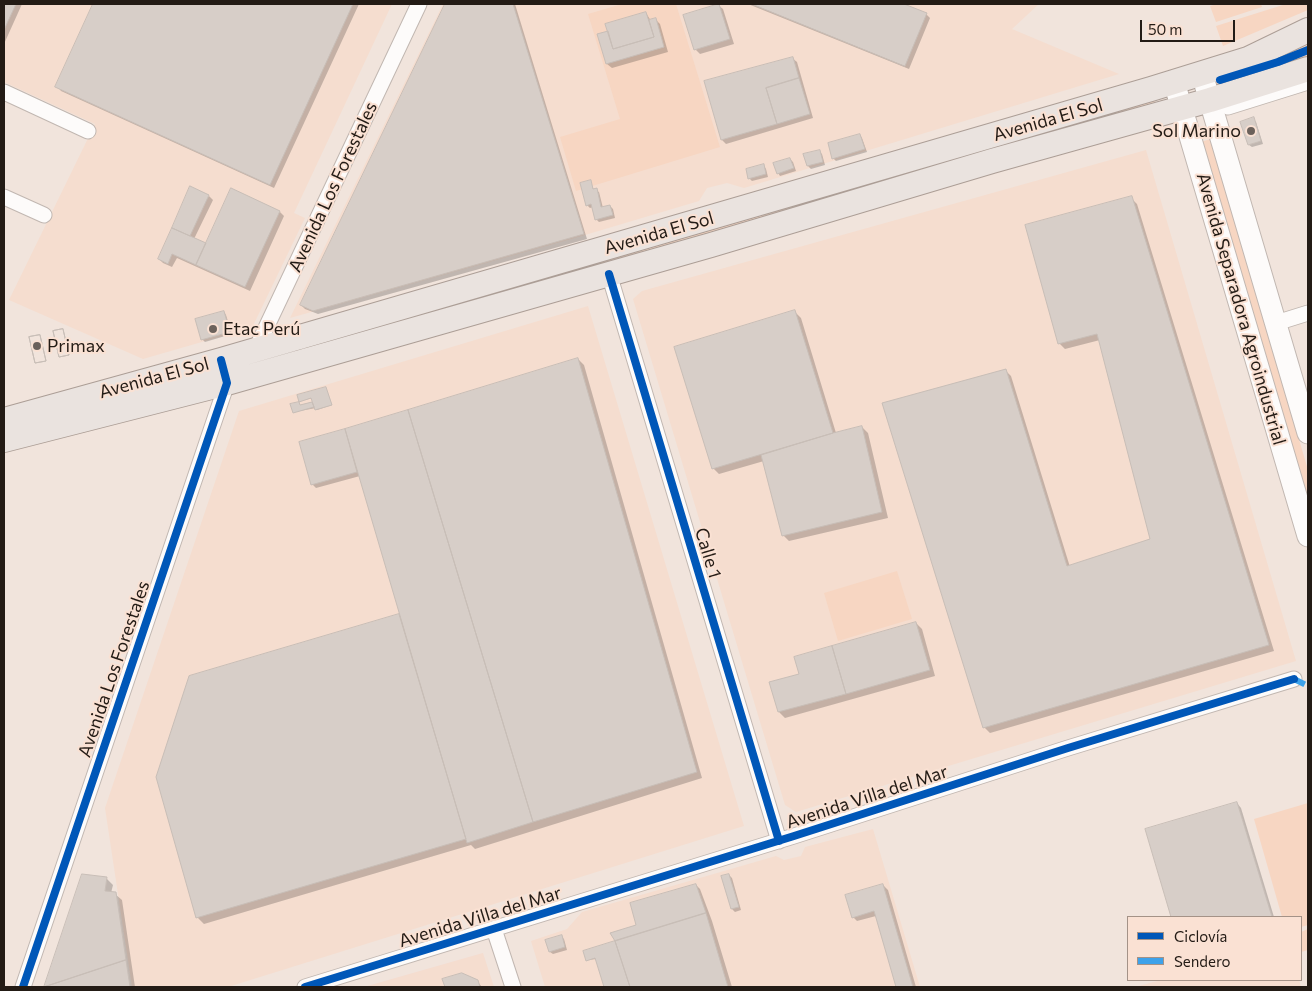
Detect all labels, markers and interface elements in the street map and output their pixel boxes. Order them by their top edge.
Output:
scale bar [1142,10,1237,42]
text: 50 m [1148,20,1182,38]
street label: Avenida El Sol [991,94,1105,146]
street label: Avenida Los Forestales [284,99,382,275]
place label: Sol Marino [1152,120,1241,142]
marker: Sol Marino [1245,125,1257,137]
street label: Avenida Separadora Agroindustrial [1192,170,1290,448]
street label: Avenida El Sol [602,207,716,259]
place label: Etac Perú [223,318,300,340]
marker: Etac Perú [207,323,219,335]
place label: Primax [47,335,105,357]
marker: Primax [31,340,43,352]
street label: Avenida El Sol [97,353,211,403]
street label: Calle 1 [690,525,726,581]
street label: Avenida Los Forestales [74,578,154,760]
street label: Avenida Villa del Mar [783,761,951,833]
street label: Avenida Villa del Mar [396,882,564,952]
legend [1127,916,1302,981]
text: Ciclovía [1174,927,1227,945]
text: Sendero [1174,952,1231,970]

